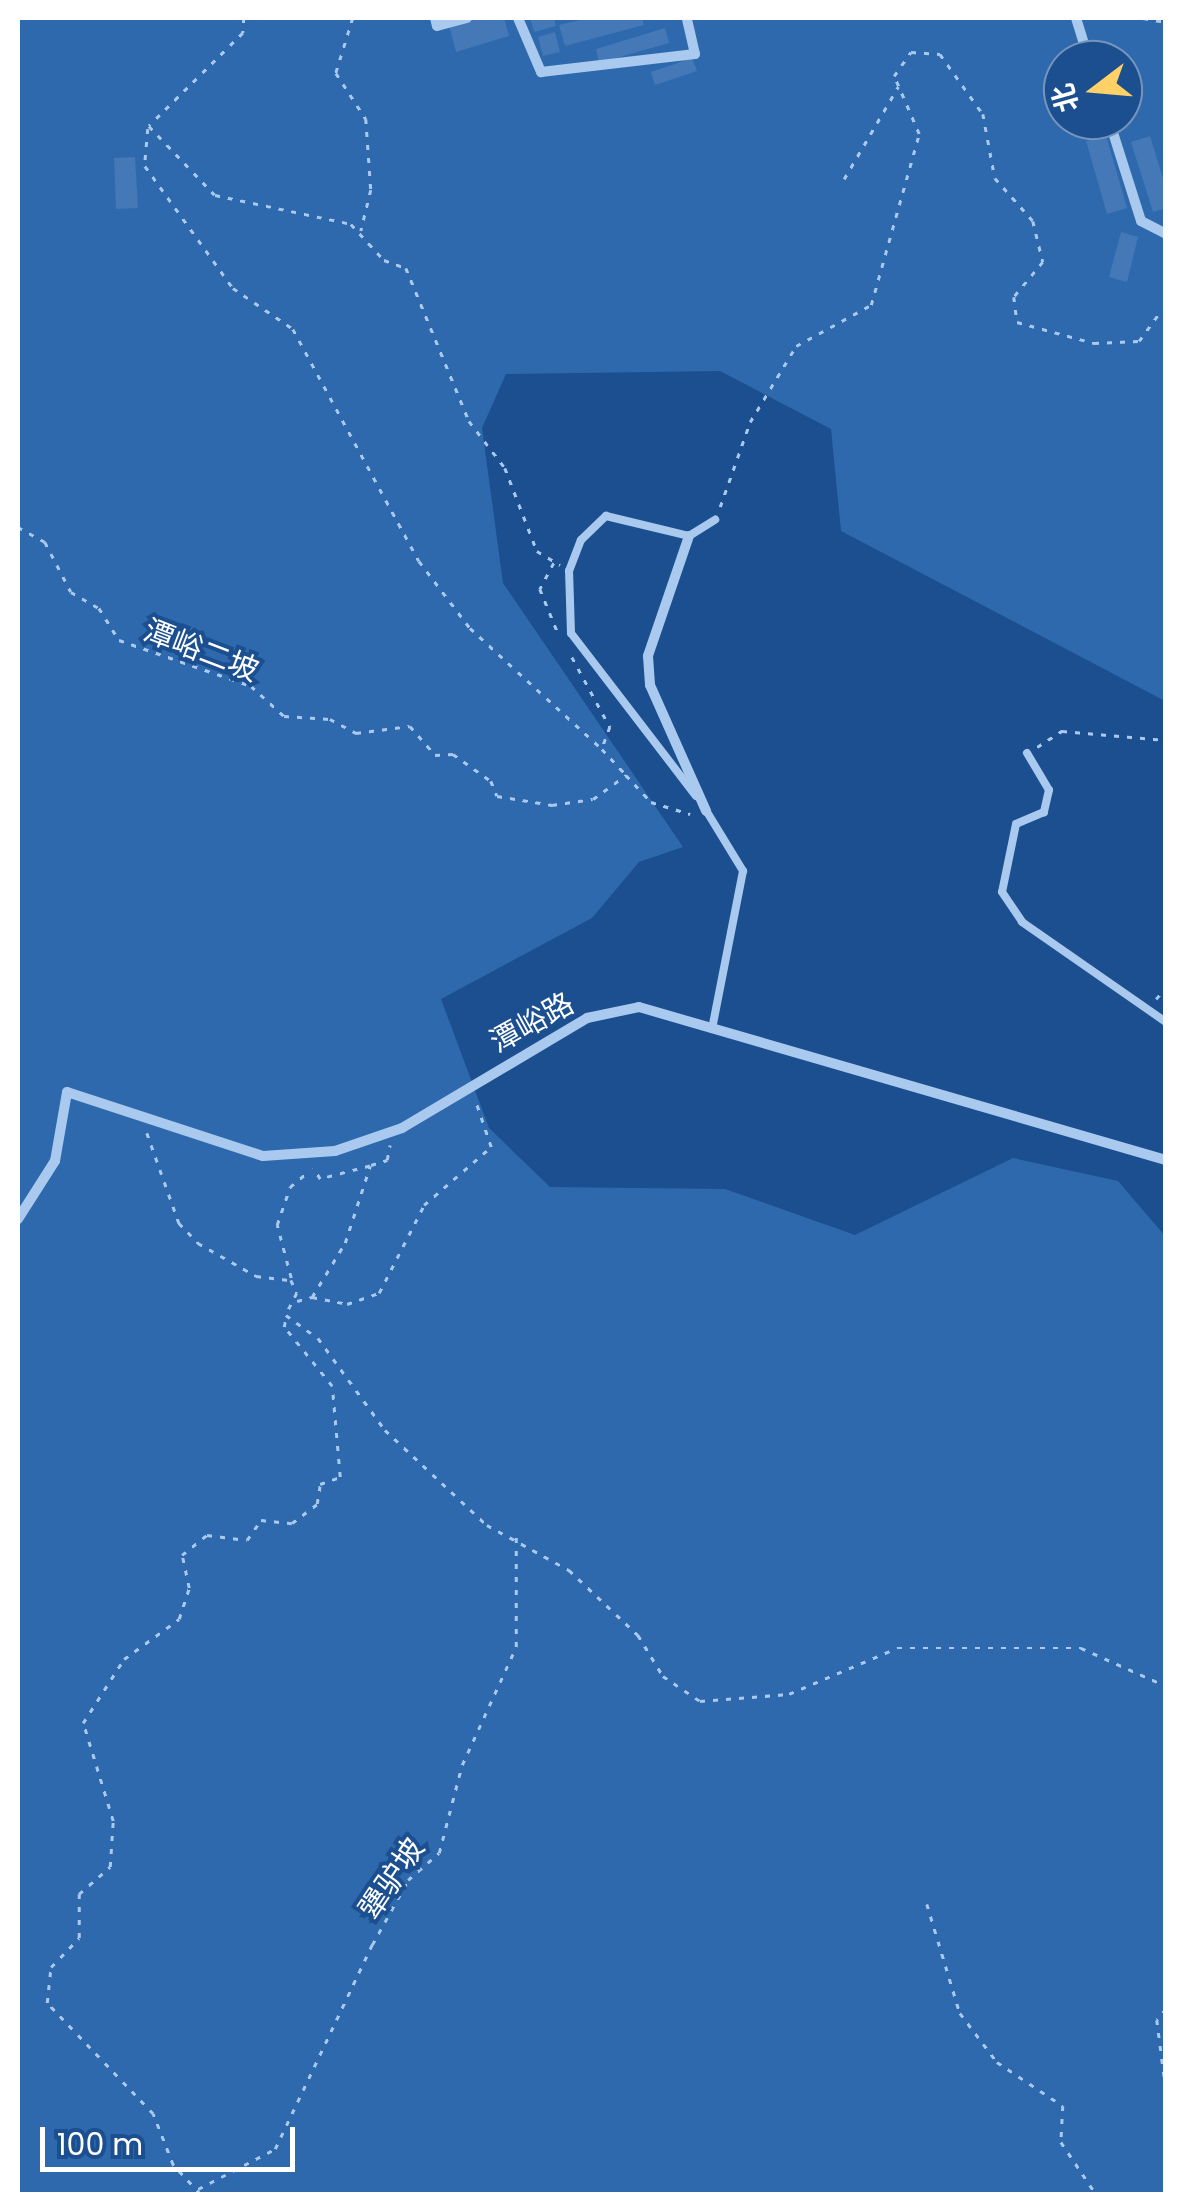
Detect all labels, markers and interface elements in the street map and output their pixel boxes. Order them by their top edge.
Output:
north arrow [1043,40,1143,140]
text: 北 [1043,79,1088,117]
street label: 潭峪二坡 [139,613,263,689]
street label: 潭峪路 [484,985,580,1061]
street label: 犟驴坡 [352,1832,432,1926]
scale bar [45,2107,300,2169]
text: 100 m [57,2123,143,2166]

